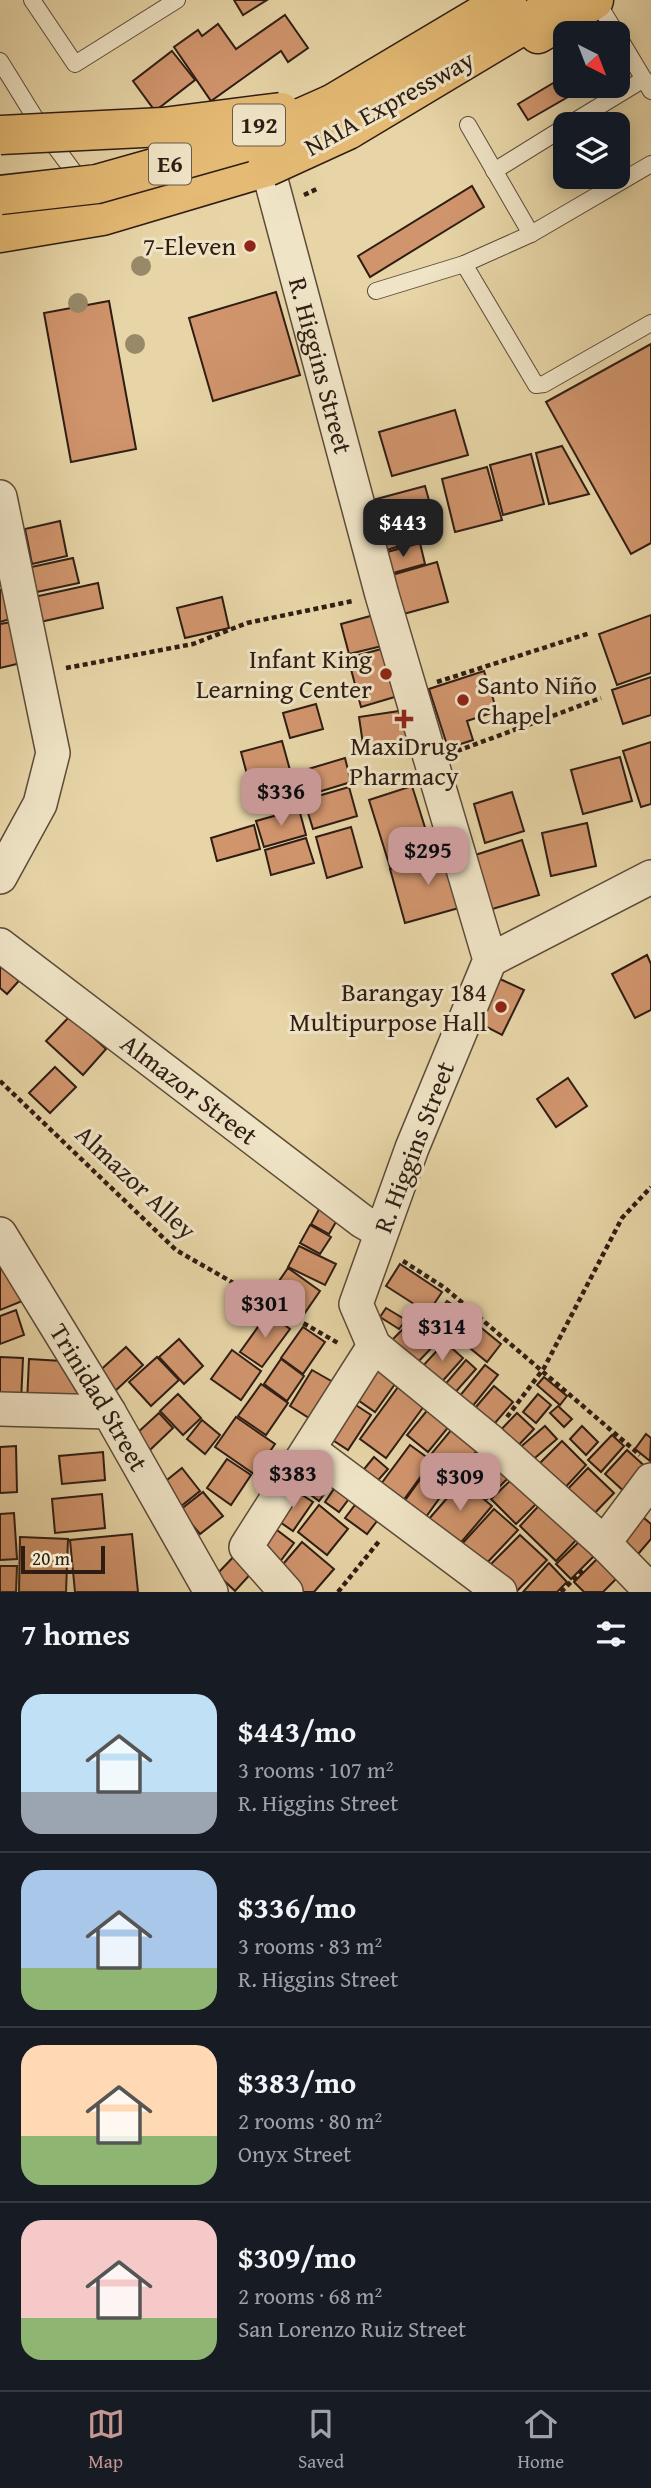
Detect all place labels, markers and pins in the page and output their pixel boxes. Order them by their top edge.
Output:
place label: 7-Eleven [143,226,236,265]
marker: 7-Eleven [242,238,258,254]
pin: $443 [362,500,444,559]
place label: Infant King Learning Center [196,639,372,708]
place label: Santo Niño Chapel [477,665,597,734]
marker: Infant King Learning Center [378,666,394,682]
marker: Santo Niño Chapel [455,692,471,708]
marker: MaxiDrug Pharmacy [396,711,412,727]
place label: MaxiDrug Pharmacy [349,726,459,795]
pin: $336 [240,768,322,828]
pin: $295 [387,828,469,887]
place label: Barangay 184 Multipurpose Hall [289,972,487,1041]
marker: Barangay 184 Multipurpose Hall [493,999,509,1015]
pin: $301 [224,1280,306,1340]
pin: $314 [401,1304,483,1363]
pin: $383 [252,1450,334,1510]
pin: $309 [419,1454,501,1513]

